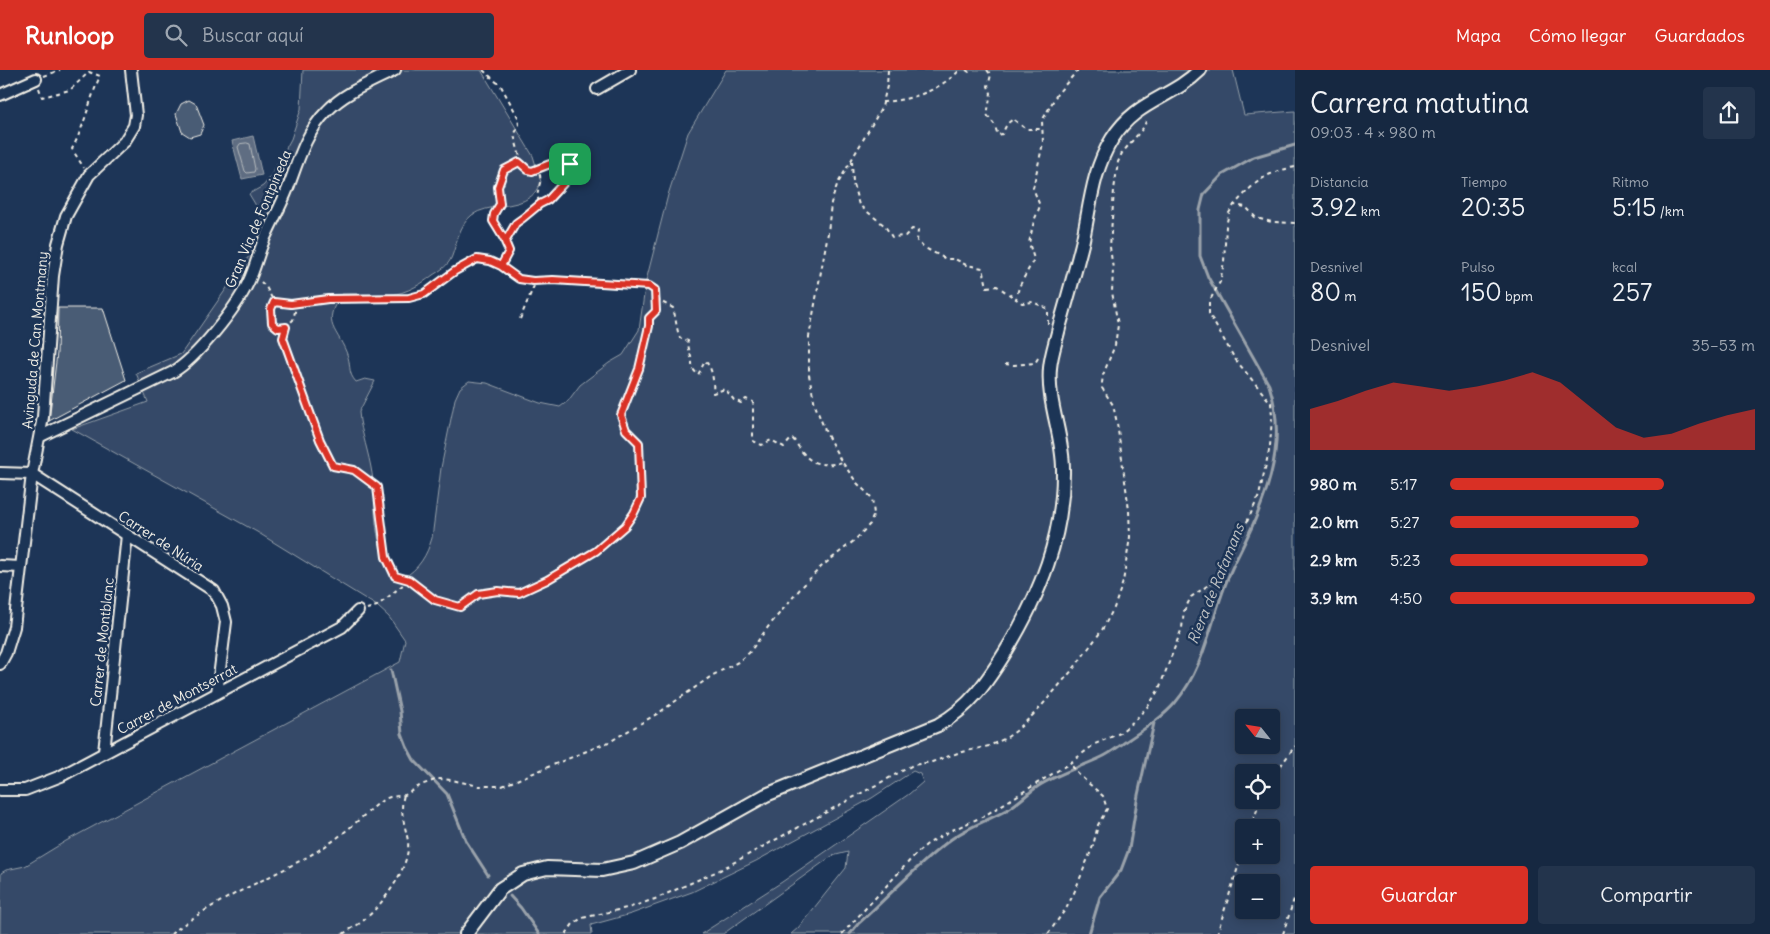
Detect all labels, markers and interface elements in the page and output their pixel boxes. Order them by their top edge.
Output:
search box [144,13,494,58]
text: Runloop [25,20,114,50]
icon: search [162,21,190,49]
text: Buscar aquí [202,23,304,47]
text: Mapa [1456,24,1501,47]
text: Cómo llegar [1529,24,1626,47]
text: Guardados [1654,24,1745,47]
text: Carrera matutina [1310,85,1529,121]
button: share [1703,87,1755,139]
text: 09:03 · 4 × 980 m [1310,122,1436,142]
pin [549,143,591,185]
street label: Gran Via de Fontpineda [221,147,295,291]
icon: arrive [556,150,584,178]
text: Distancia [1310,173,1369,191]
text: Tiempo [1461,173,1507,191]
text: Ritmo [1612,173,1649,191]
text: 3.92 [1310,191,1357,223]
text: 20:35 [1461,191,1525,223]
text: 5:15 [1612,191,1656,223]
text: km [1357,202,1380,220]
text: /km [1656,202,1684,220]
street label: Avinguda de Can Montmany [18,251,52,429]
text: Desnivel [1310,258,1363,276]
text: Pulso [1461,258,1495,276]
text: kcal [1612,258,1637,276]
text: 80 [1310,276,1341,308]
text: 150 [1461,276,1502,308]
text: 257 [1612,276,1652,308]
text: m [1341,287,1356,305]
text: bpm [1502,287,1533,305]
text: Desnivel [1310,335,1370,355]
text: 35–53 m [1691,335,1755,355]
text: 980 m [1310,474,1357,494]
text: 5:17 [1390,474,1417,494]
street label: Carrer de Núria [115,507,207,575]
text: 2.0 km [1310,512,1359,532]
text: 5:27 [1390,512,1419,532]
water label: Riera de Rafamans [1183,520,1249,647]
text: 2.9 km [1310,550,1357,570]
text: 5:23 [1390,550,1421,570]
street label: Carrer de Montblanc [86,577,118,707]
text: 3.9 km [1310,588,1358,608]
text: 4:50 [1390,588,1423,608]
street label: Carrer de Montserrat [114,660,240,738]
north arrow [1235,709,1280,754]
map controls [1235,709,1280,919]
button: locate [1235,764,1280,809]
button: + [1235,819,1280,864]
button: Guardar [1310,866,1528,924]
button: Compartir [1538,866,1755,924]
button: − [1235,874,1280,919]

